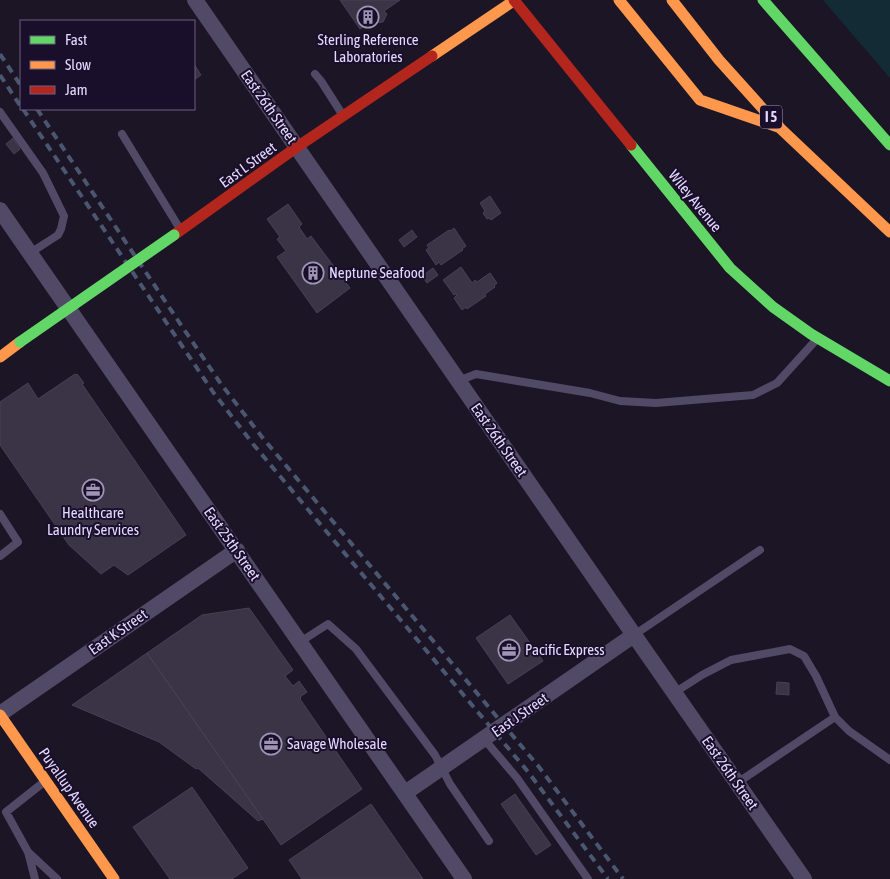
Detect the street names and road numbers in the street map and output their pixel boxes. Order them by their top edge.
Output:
street label: East 26th Street [238,67,301,147]
road number: I 5 [760,105,782,128]
street label: East L Street [216,138,279,191]
street label: Wiley Avenue [665,166,726,235]
street label: East 26th Street [468,400,531,480]
street label: East 25th Street [201,504,264,584]
street label: East K Street [85,605,150,658]
street label: East J Street [488,689,551,740]
street label: East 26th Street [699,733,762,813]
street label: Puyallup Avenue [36,745,103,831]

